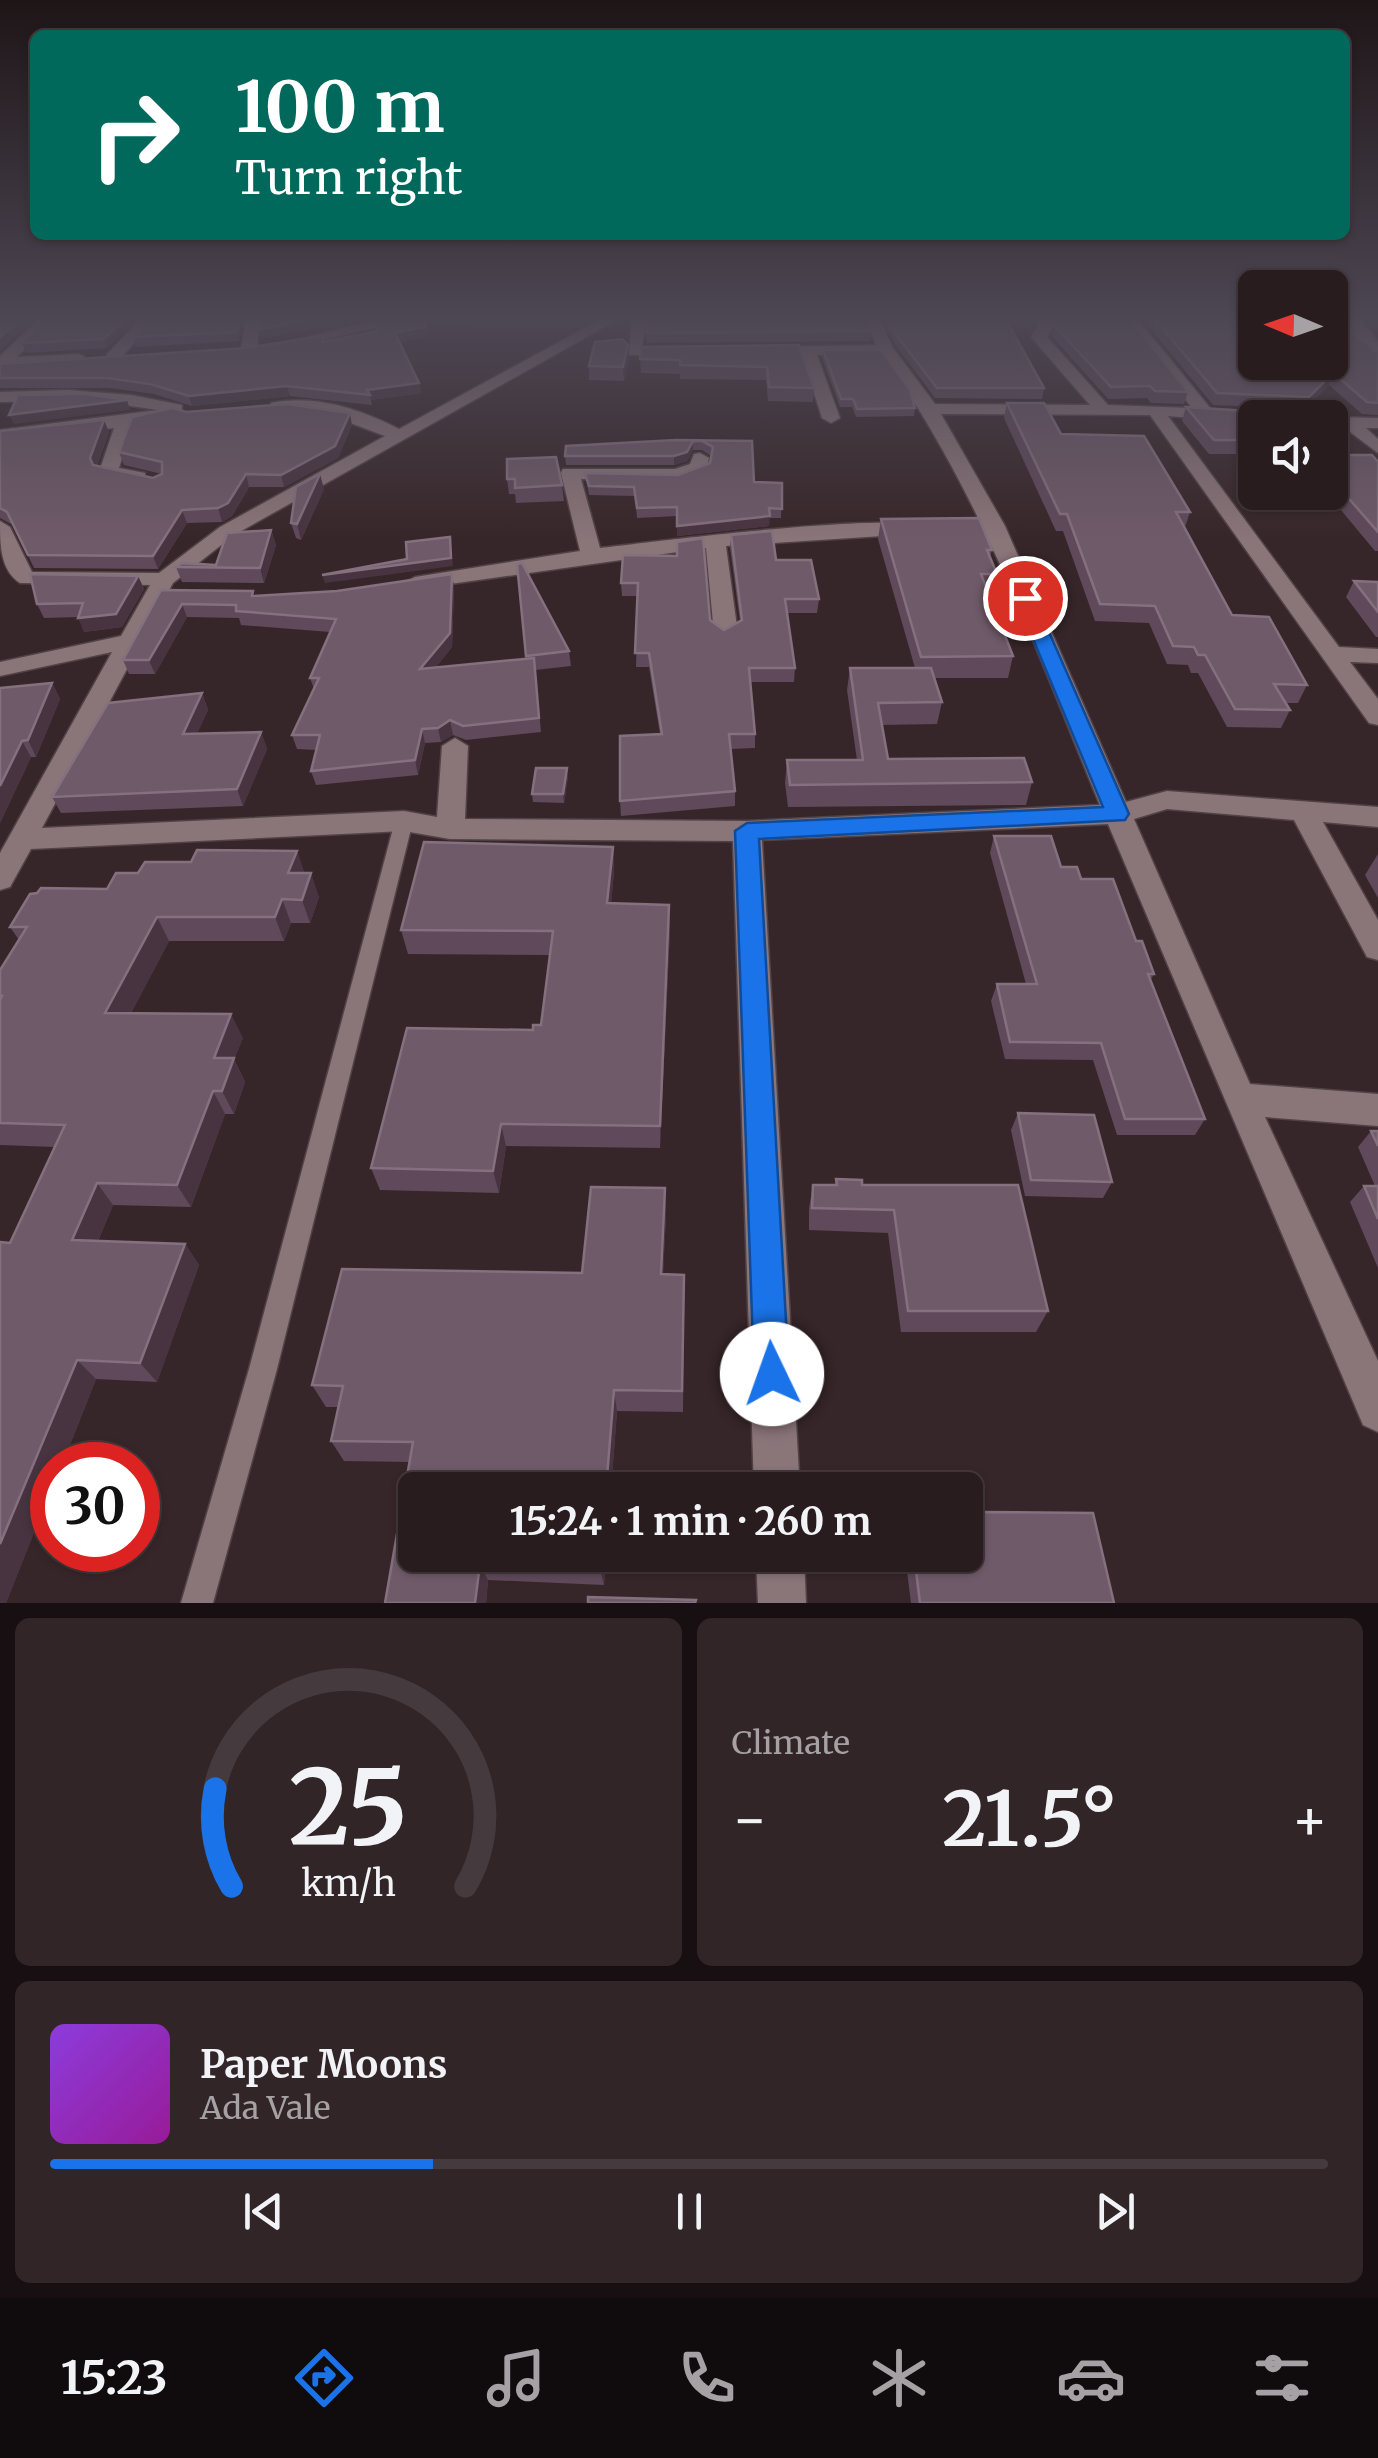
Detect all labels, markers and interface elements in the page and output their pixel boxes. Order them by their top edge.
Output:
text: 100 m [235,63,445,151]
icon: right [70,70,200,200]
text: Turn right [235,150,463,206]
north arrow [1238,270,1348,380]
map controls [1238,270,1348,510]
button: sound [1238,400,1348,510]
pin [983,556,1068,641]
icon: arrive [998,571,1053,626]
position arrow [720,1322,824,1426]
speed limit sign: 30 [30,1442,160,1572]
text: 15:24 · 1 min · 260 m [509,1498,872,1545]
text: Climate [732,1723,850,1763]
text: 25 [289,1742,408,1872]
text: 21.5° [942,1772,1117,1866]
text: − [732,1785,768,1854]
text: + [1291,1785,1328,1854]
text: km/h [301,1861,396,1906]
text: Paper Moons [200,2041,447,2088]
text: Ada Vale [200,2088,330,2128]
icon: previous [236,2184,291,2239]
icon: pause [662,2184,717,2239]
icon: next [1088,2184,1143,2239]
icon: directions [289,2343,359,2413]
icon: music [481,2343,551,2413]
icon: phone [672,2343,742,2413]
icon: climate [864,2343,934,2413]
icon: car [1056,2343,1126,2413]
icon: filters [1247,2343,1317,2413]
text: 15:23 [61,2350,167,2406]

